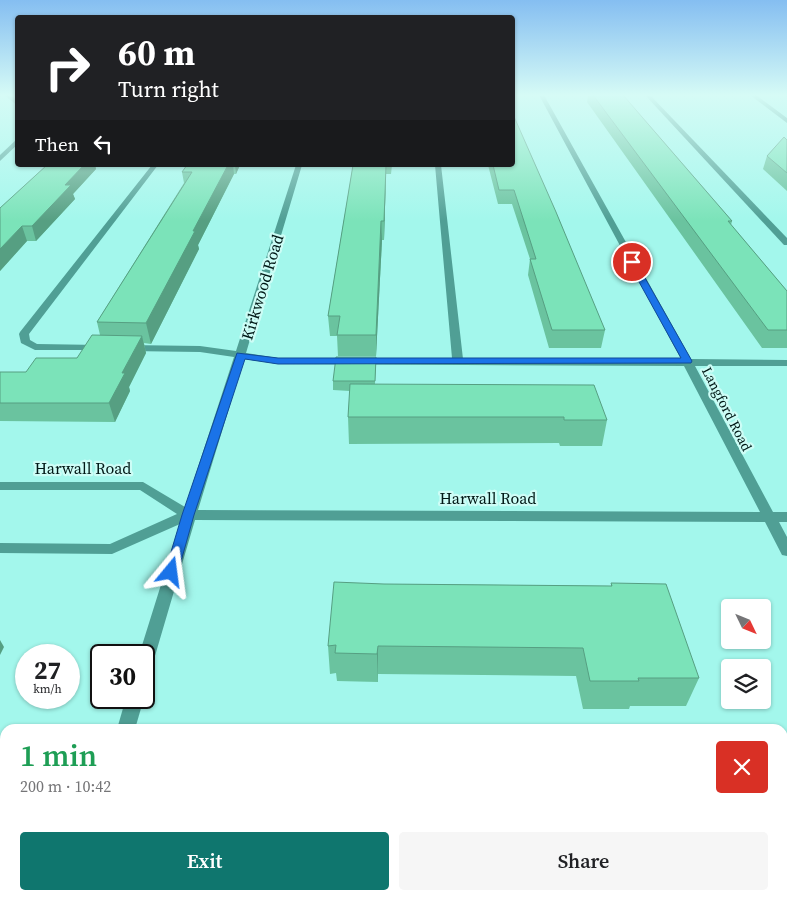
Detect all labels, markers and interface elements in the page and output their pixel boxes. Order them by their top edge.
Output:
text: 60 m [118,29,195,77]
icon: right [35,35,100,100]
text: Turn right [118,74,219,104]
icon: left [89,130,117,158]
text: Then [35,131,79,157]
street label: Kirkwood Road [236,232,288,342]
pin [611,241,653,283]
icon: arrive [618,248,646,276]
street label: Langford Road [697,363,757,455]
street label: Harwall Road [35,457,131,479]
street label: Harwall Road [440,487,536,509]
position arrow [144,545,196,597]
north arrow [721,599,771,649]
map controls [721,599,771,709]
speed limit sign: 30 [90,644,155,709]
text: 27 [34,653,61,687]
button: layers [721,659,771,709]
text: km/h [33,681,62,697]
text: 1 min [20,735,97,776]
button: close [716,741,768,793]
text: 200 m · 10:42 [20,775,111,797]
button: Exit [20,832,389,890]
button: Share [399,832,768,890]

